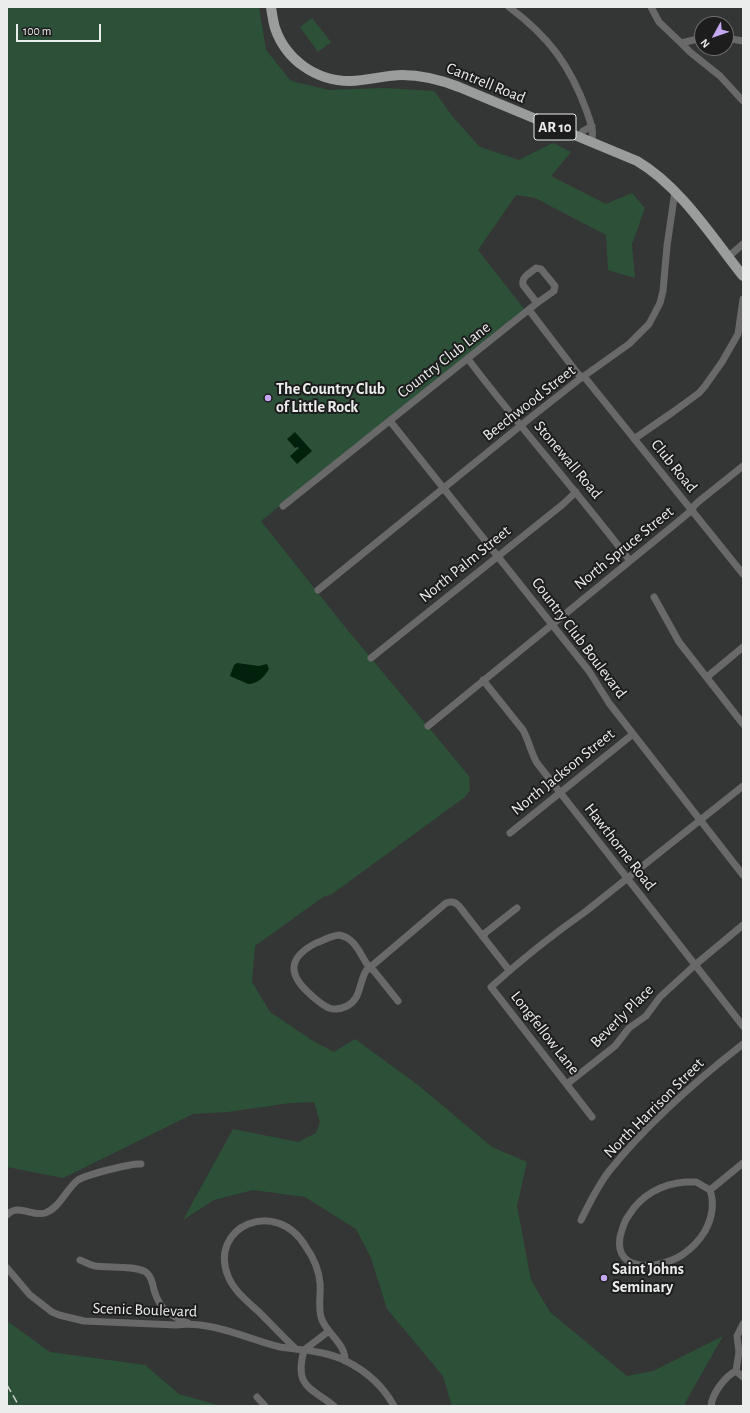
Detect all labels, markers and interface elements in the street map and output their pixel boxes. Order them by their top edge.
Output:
scale bar [18,16,103,42]
north arrow [694,16,734,56]
text: 100 m [23,25,51,37]
text: N [699,37,712,50]
street label: Cantrell Road [444,58,528,108]
road number: AR 10 [534,114,576,140]
street label: Country Club Lane [394,318,494,402]
street label: Beechwood Street [479,361,579,445]
place label: The Country Club of Little Rock [276,379,385,417]
marker: The Country Club of Little Rock [263,393,273,403]
street label: Stonewall Road [530,417,606,503]
street label: Club Road [647,435,701,497]
street label: North Spruce Street [570,502,678,594]
street label: North Palm Street [415,521,515,607]
street label: Country Club Boulevard [527,574,631,702]
street label: North Jackson Street [508,725,618,819]
street label: Hawthorne Road [580,800,660,894]
street label: Beverly Place [586,980,658,1052]
street label: Longfellow Lane [506,987,584,1079]
street label: North Harrison Street [600,1054,708,1162]
place label: Saint Johns Seminary [612,1259,684,1297]
marker: Saint Johns Seminary [599,1273,609,1283]
street label: Scenic Boulevard [92,1299,198,1321]

